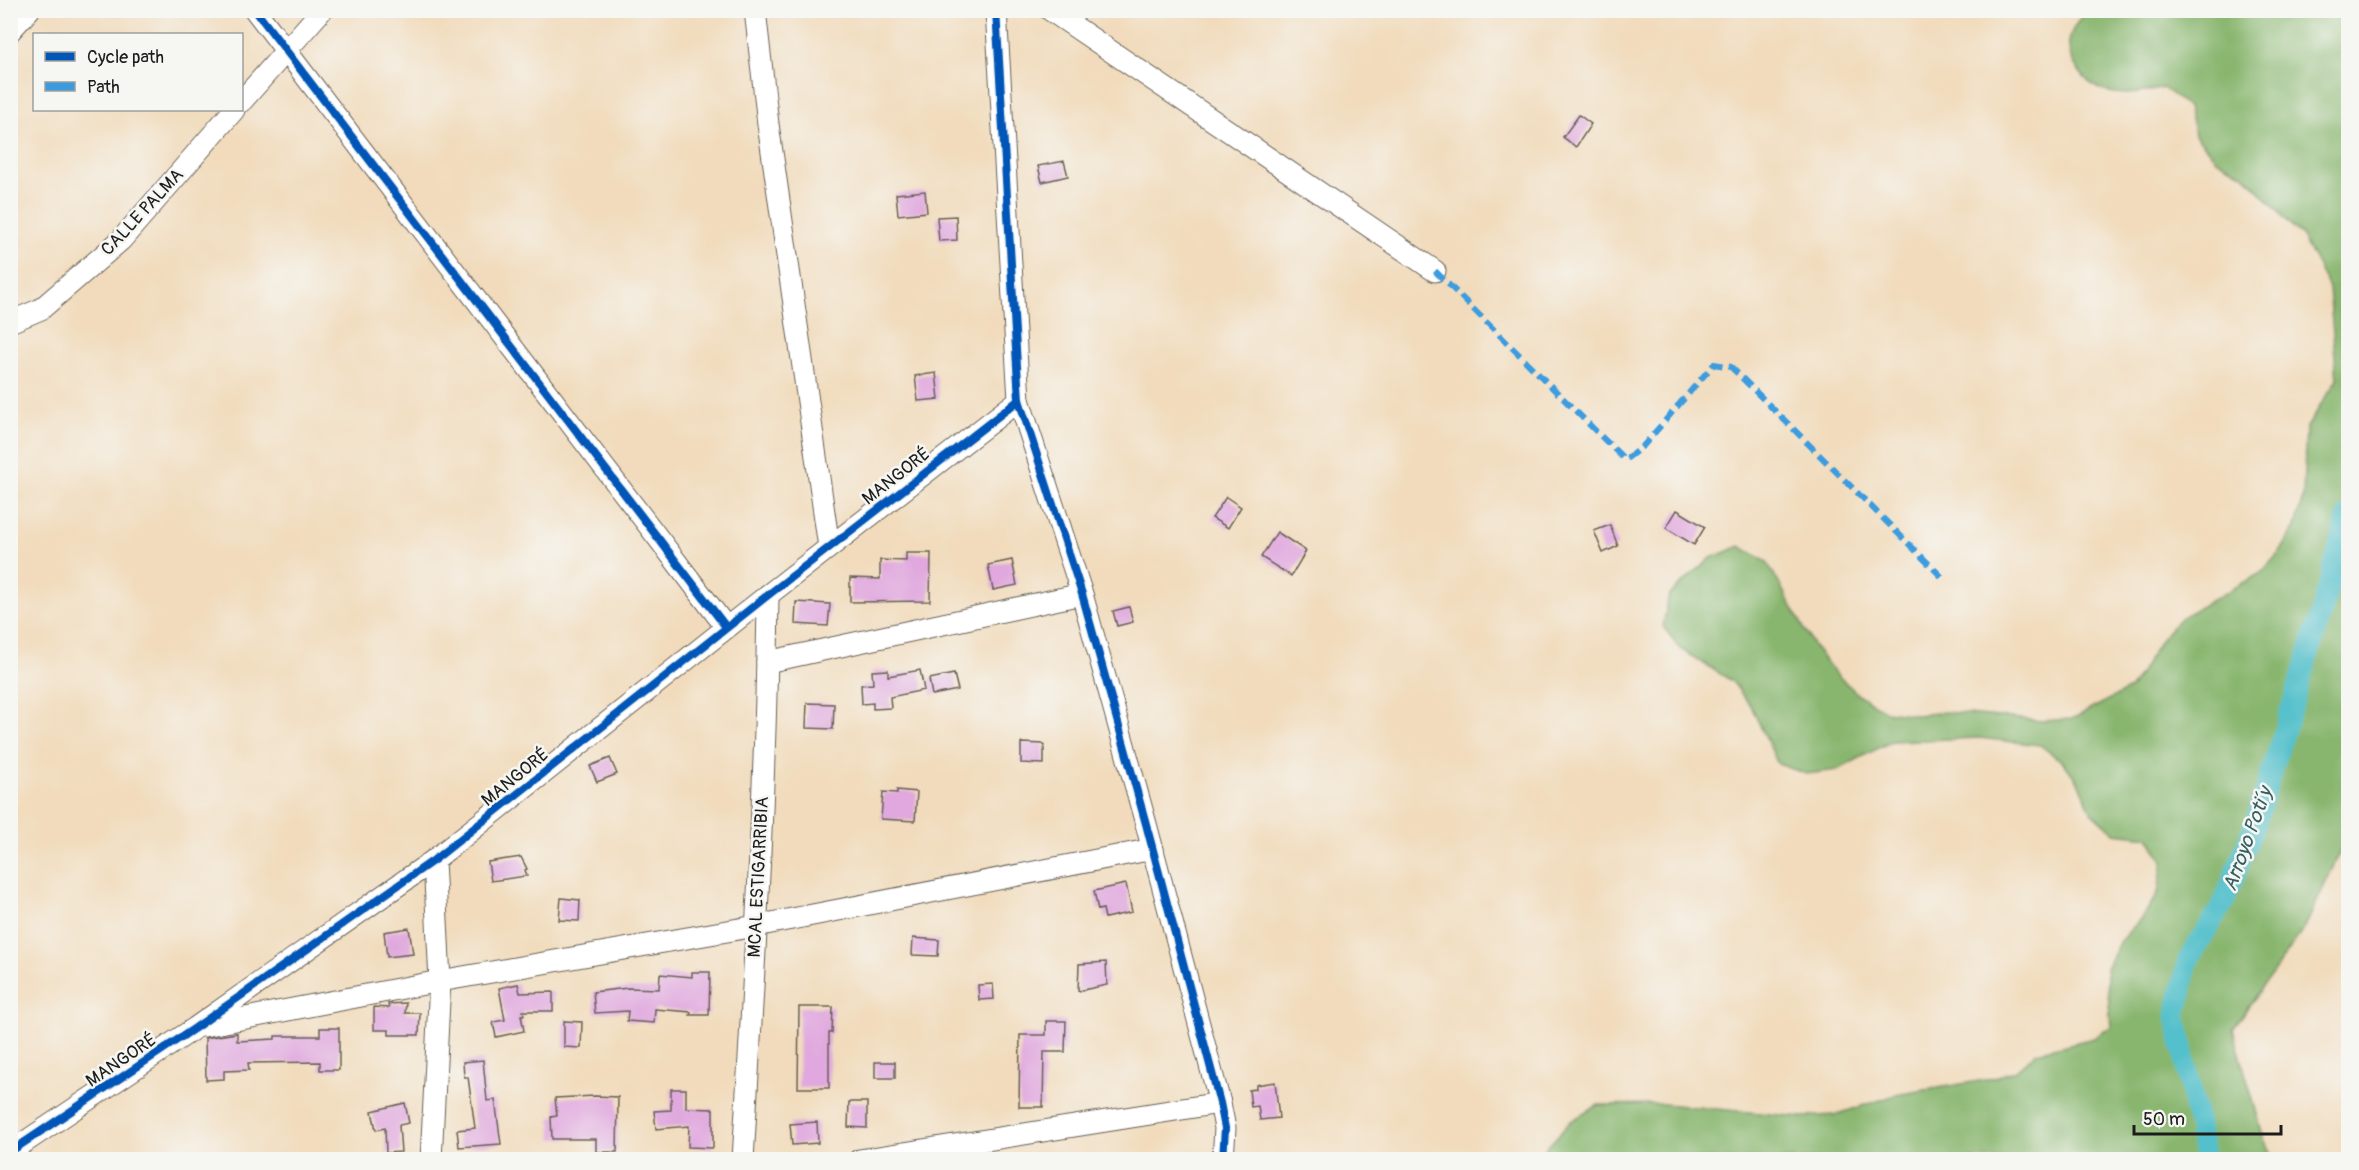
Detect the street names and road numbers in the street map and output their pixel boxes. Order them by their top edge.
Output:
street label: CALLE PALMA [96,164,189,261]
street label: MANGORÉ [857,442,935,510]
street label: MANGORÉ [477,743,554,812]
street label: MCAL ESTIGARRIBIA [743,796,774,958]
street label: MANGORÉ [81,1028,161,1093]

